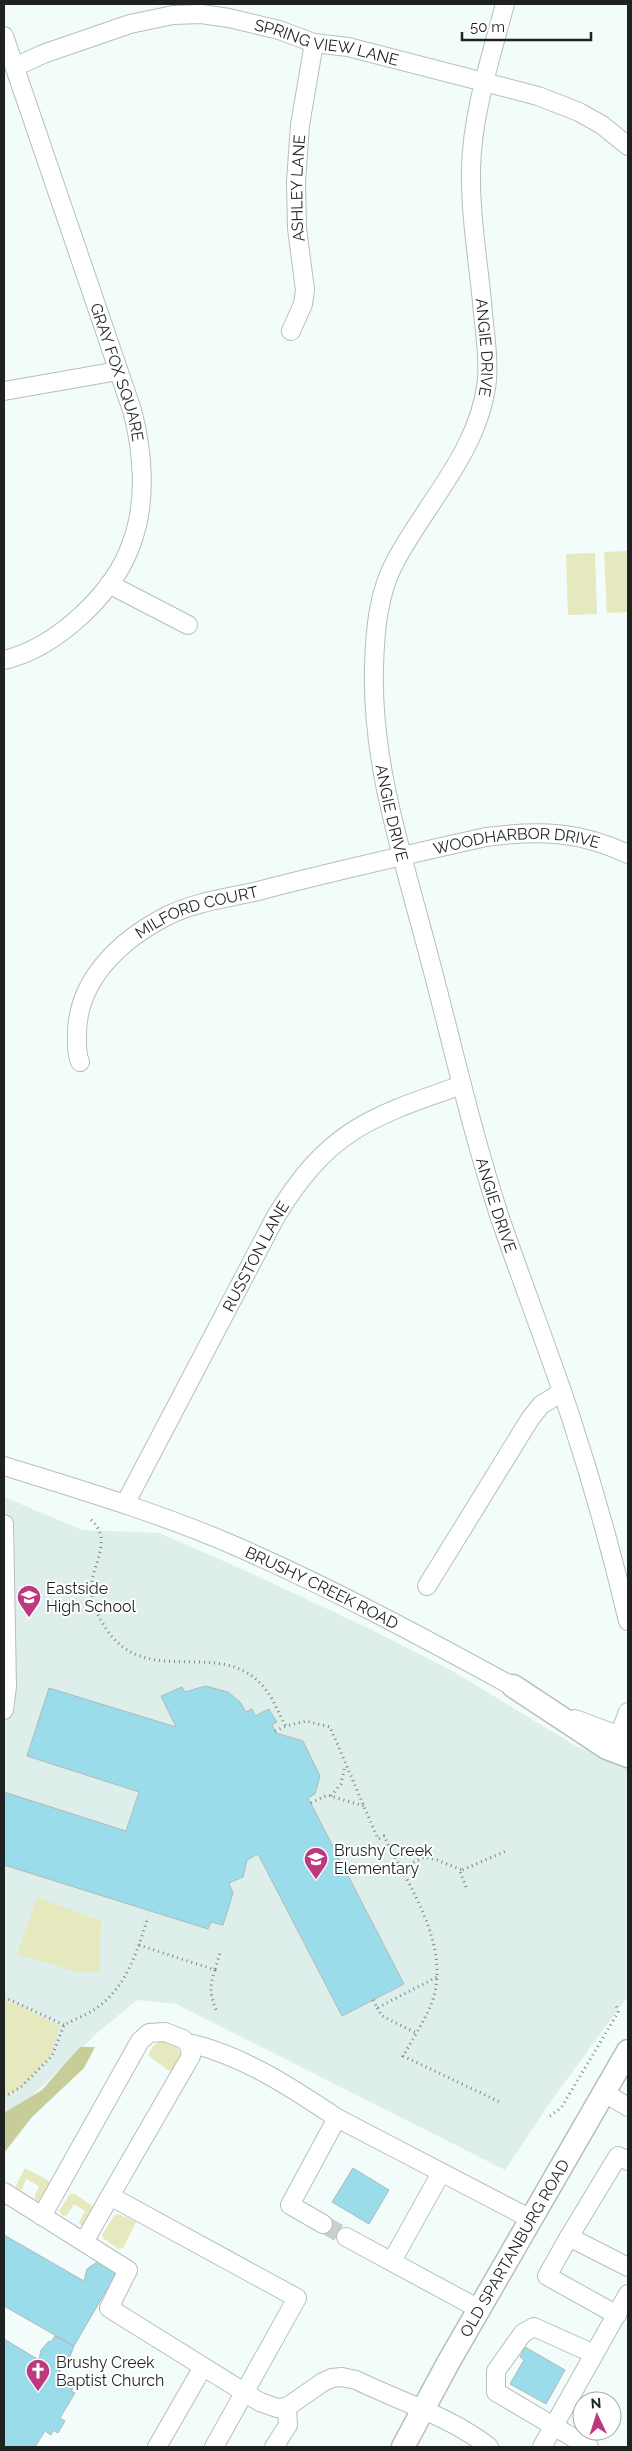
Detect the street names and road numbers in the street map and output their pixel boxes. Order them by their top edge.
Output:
street label: SPRING VIEW LANE [252,15,401,70]
street label: ASHLEY LANE [287,134,309,243]
street label: ANGIE DRIVE [472,297,497,398]
street label: GRAY FOX SQUARE [86,301,148,443]
street label: ANGIE DRIVE [372,763,412,864]
street label: WOODHARBOR DRIVE [432,824,602,859]
street label: MILFORD COURT [132,882,260,943]
street label: ANGIE DRIVE [472,1155,520,1256]
street label: RUSSTON LANE [219,1197,293,1315]
street label: BRUSHY CREEK ROAD [242,1543,402,1633]
street label: OLD SPARTANBURG ROAD [456,2156,573,2341]

